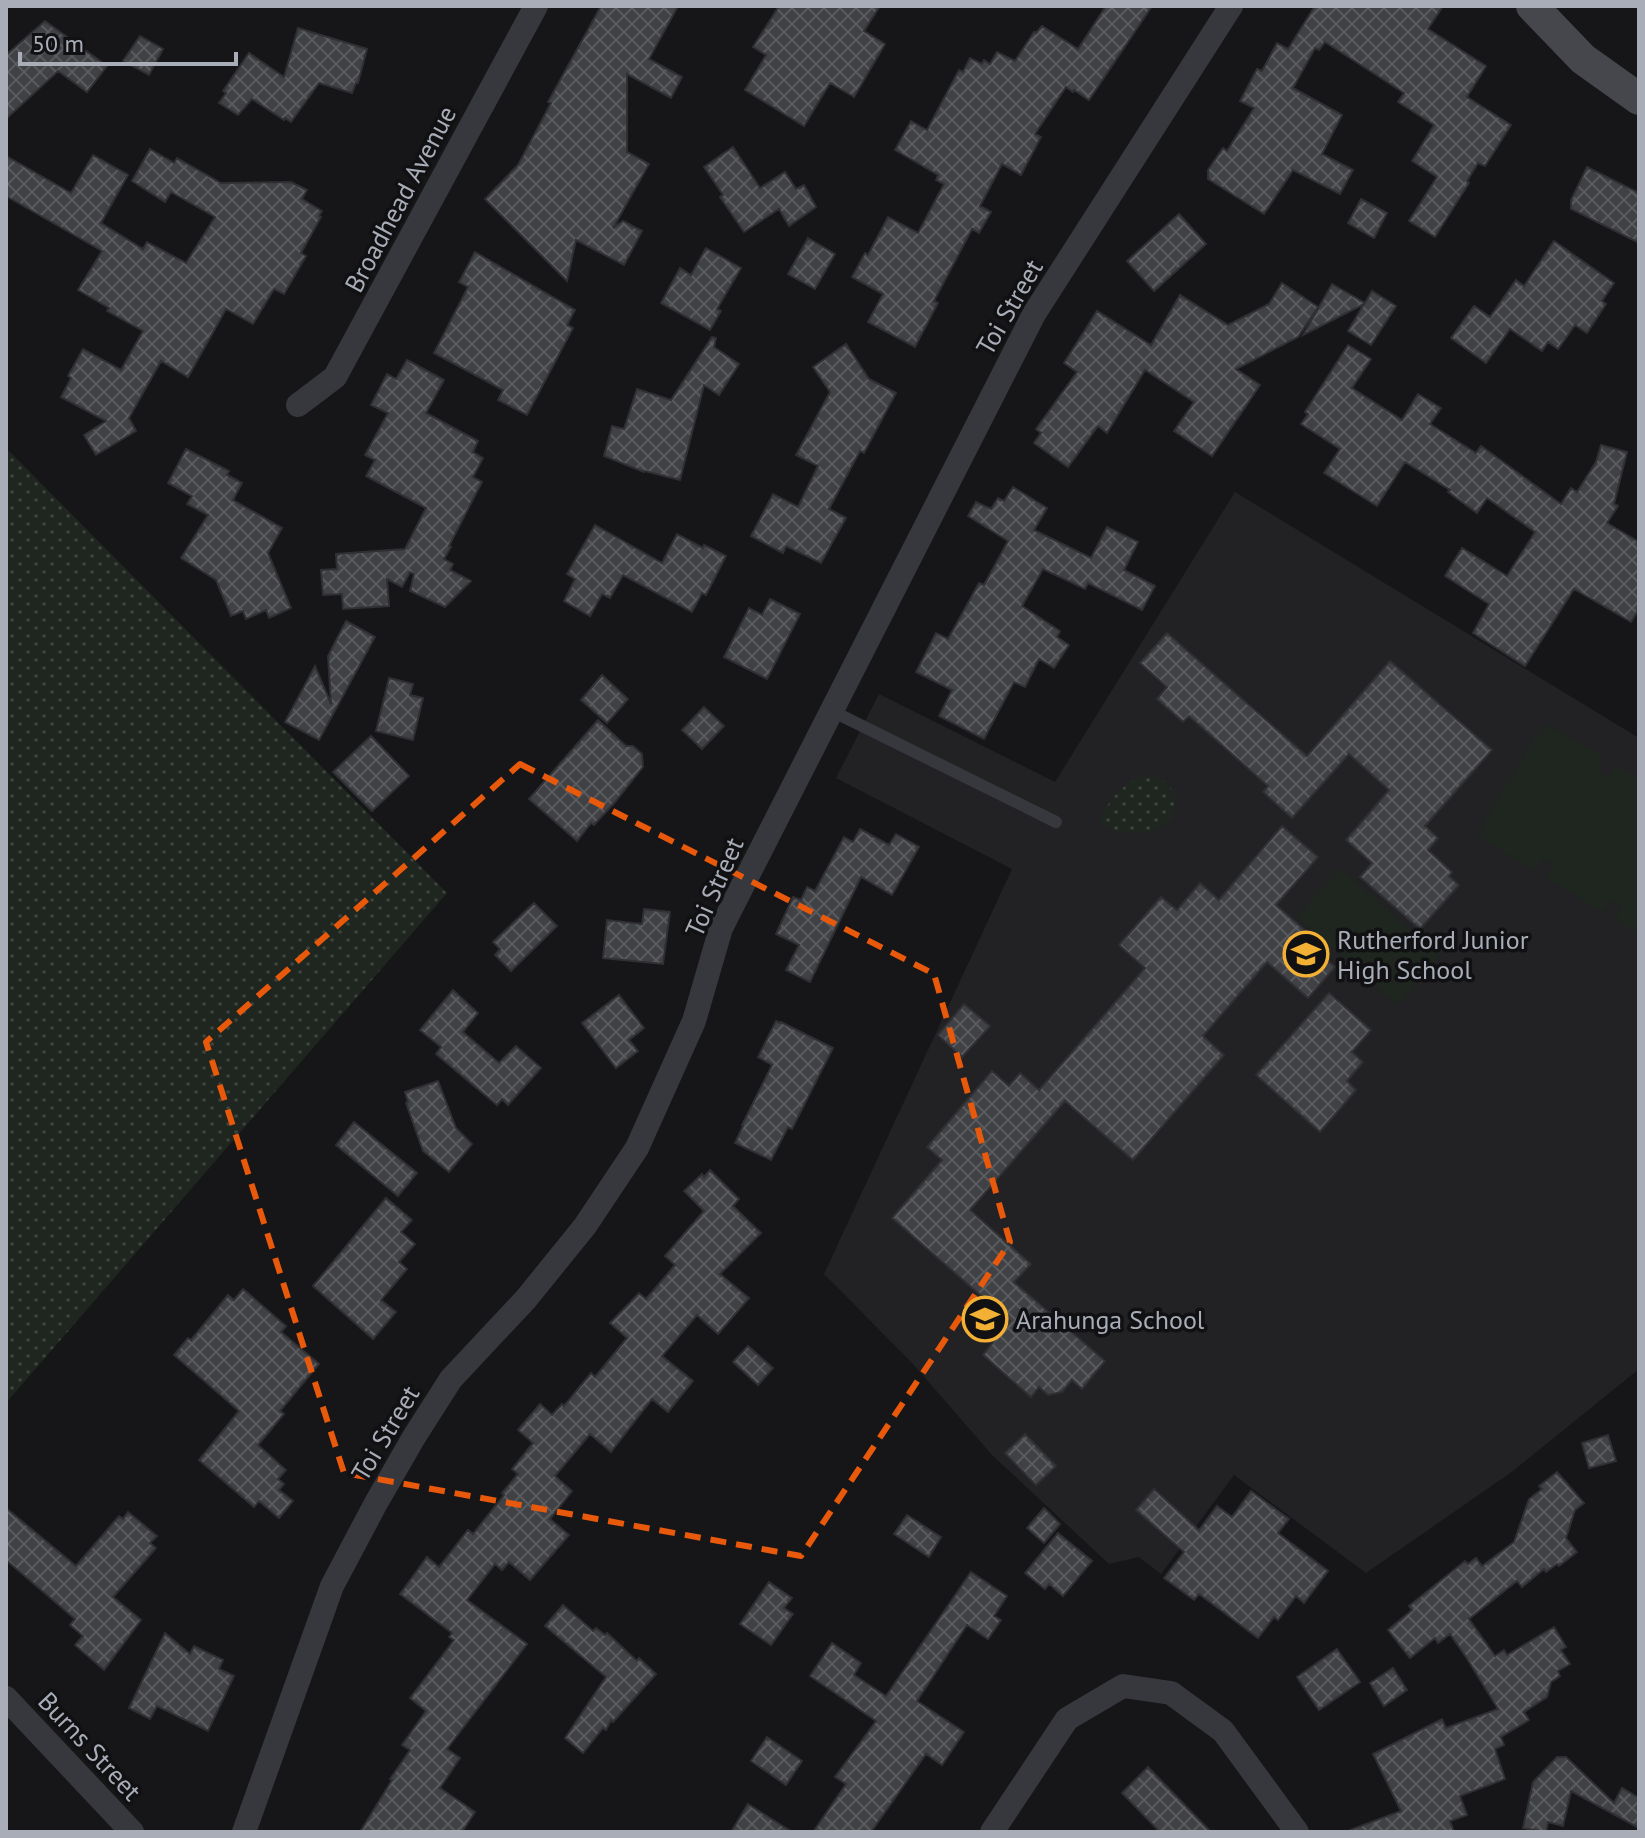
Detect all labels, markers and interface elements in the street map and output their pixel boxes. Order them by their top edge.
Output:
scale bar [20,16,236,66]
text: 50 m [32,28,84,59]
street label: Broadhead Avenue [337,100,463,298]
street label: Toi Street [968,253,1050,361]
street label: Toi Street [677,832,751,942]
place label: Rutherford Junior High School [1337,923,1529,986]
school or university icon: Rutherford Junior High School [1282,930,1330,978]
school or university icon: Arahunga School [961,1295,1009,1343]
place label: Arahunga School [1016,1303,1205,1336]
street label: Toi Street [344,1379,426,1487]
street label: Burns Street [31,1685,149,1807]

